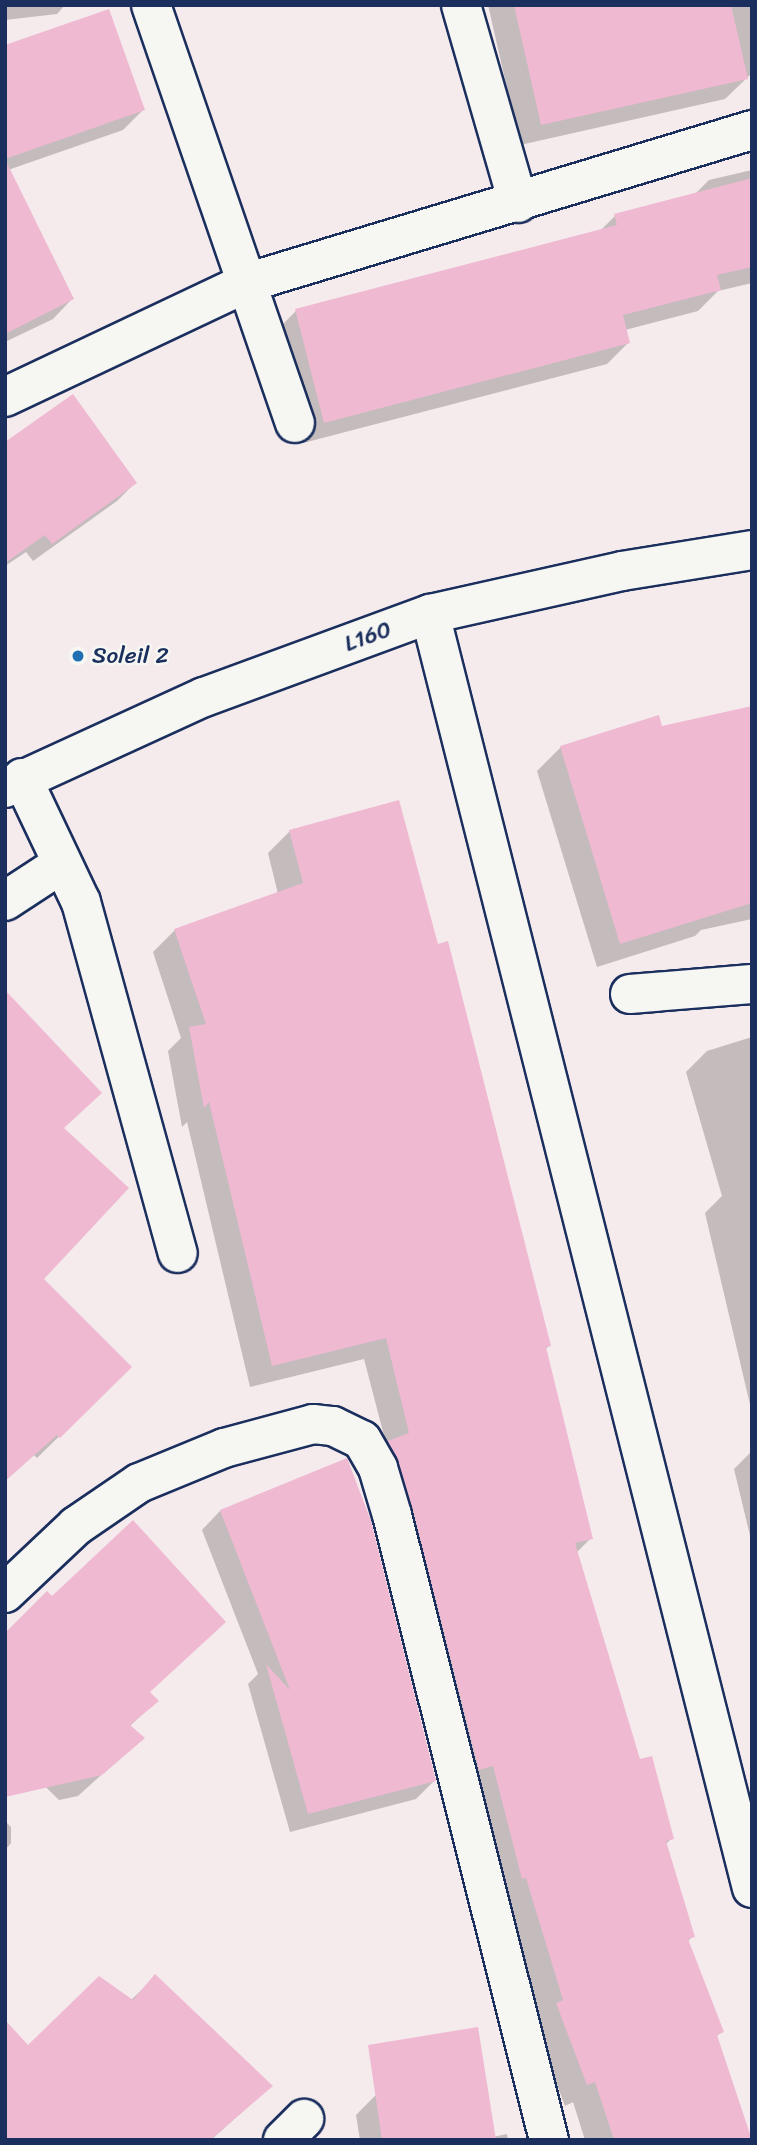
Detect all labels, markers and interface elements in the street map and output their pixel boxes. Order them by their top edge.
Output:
street label: L160 [341,616,395,658]
place label: Soleil 2 [92,642,169,670]
marker: Soleil 2 [70,648,86,664]

